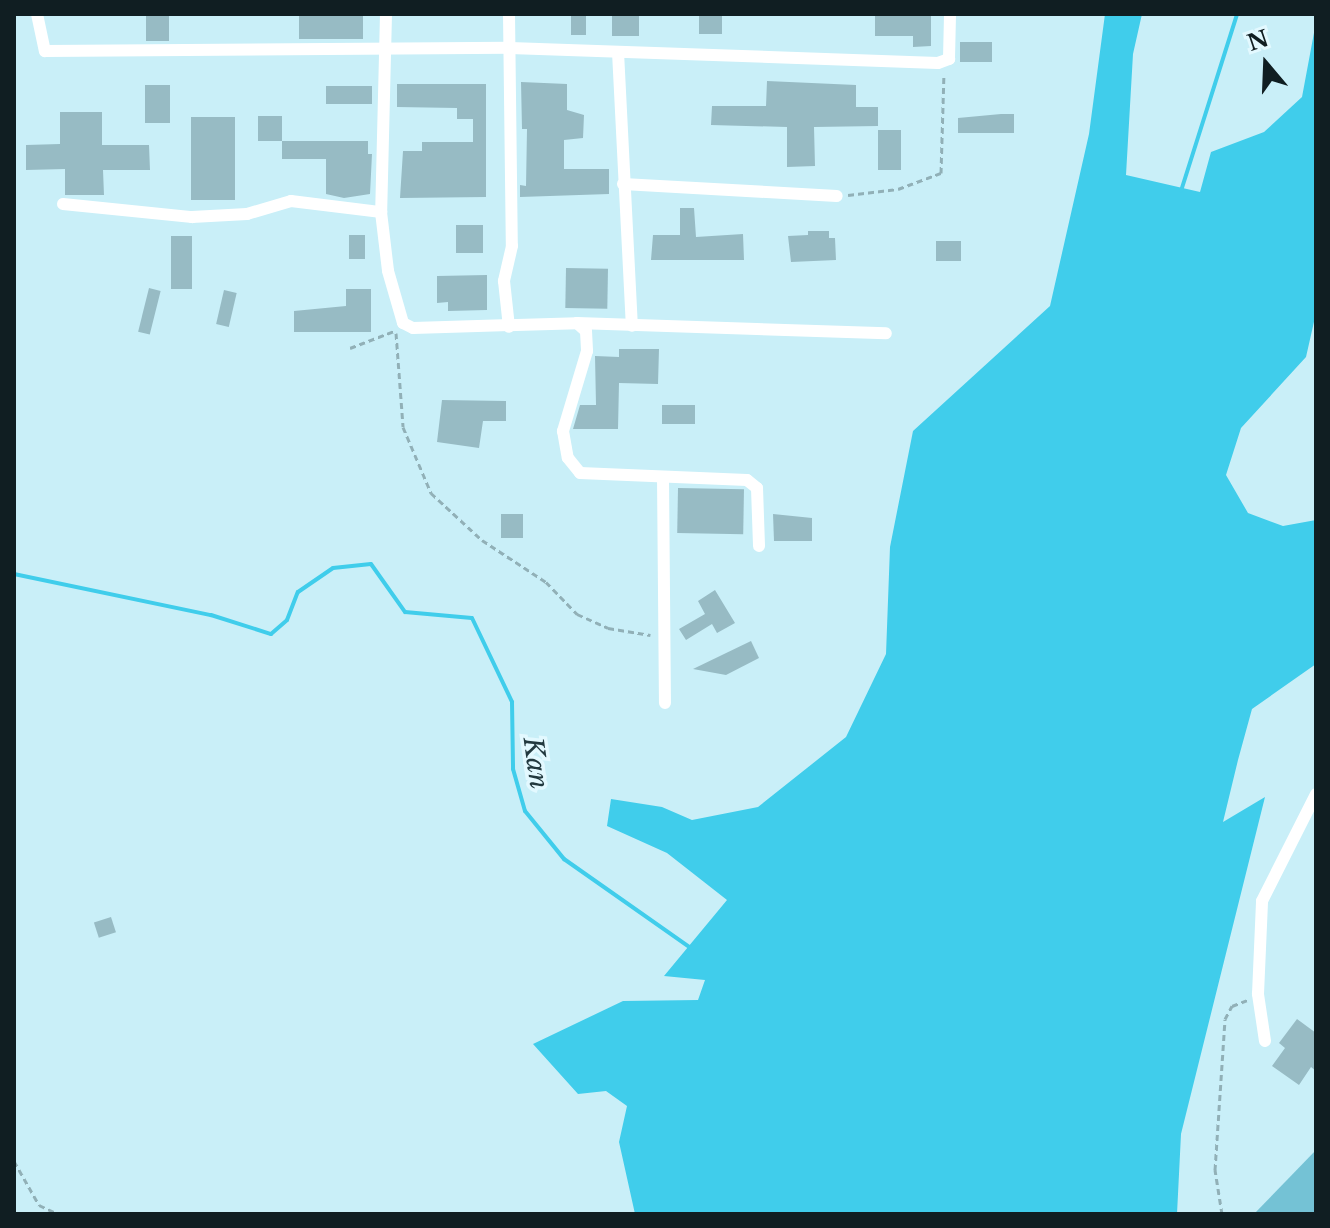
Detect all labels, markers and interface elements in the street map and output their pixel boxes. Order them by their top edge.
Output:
north arrow [1226,24,1306,104]
text: N [1244,25,1272,57]
water label: Kan [516,735,554,791]

